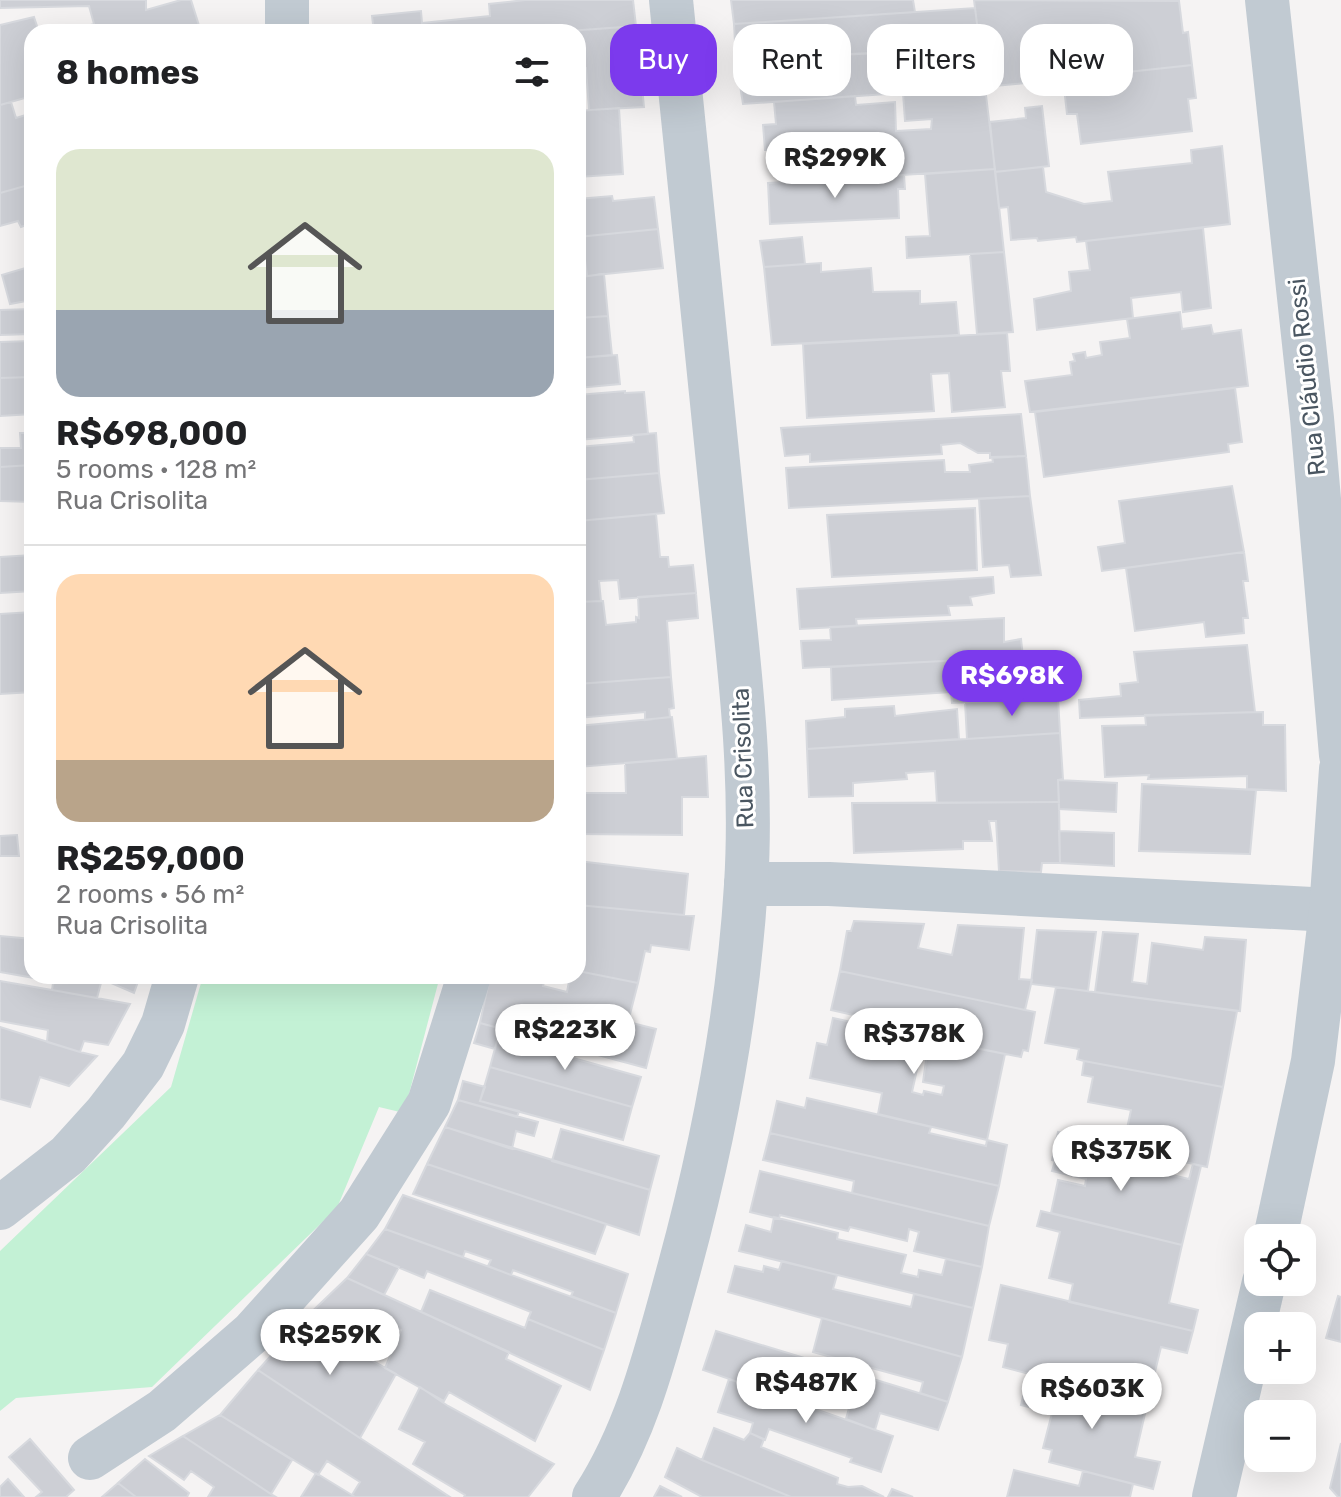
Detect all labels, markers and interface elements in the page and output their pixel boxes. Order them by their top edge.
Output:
chip: Buy [610,24,717,96]
chip: Rent [733,24,851,96]
chip: Filters [867,24,1004,96]
chip: New [1020,24,1133,96]
icon: filters [510,50,554,94]
text: 8 homes [56,52,199,93]
pin: R$299K [770,132,900,200]
text: R$299K [784,142,886,173]
icon: home [233,201,377,345]
street label: Rua Cláudio Rossi [1283,277,1331,477]
text: R$698,000 [56,413,248,454]
text: 5 rooms · 128 m² [56,454,256,485]
text: Rua Crisolita [56,485,208,516]
icon: home [233,626,377,770]
pin: R$698K [947,650,1077,718]
text: R$698K [960,660,1064,691]
street label: Rua Crisolita [727,687,759,829]
text: R$259,000 [56,838,245,879]
text: 2 rooms · 56 m² [56,879,244,910]
text: Rua Crisolita [56,910,208,941]
pin: R$223K [500,1004,630,1072]
pin: R$378K [849,1008,979,1076]
text: R$223K [513,1014,617,1045]
text: R$378K [863,1018,965,1049]
pin: R$375K [1056,1125,1186,1193]
text: R$375K [1070,1135,1172,1166]
map controls [1244,1224,1316,1472]
button: locate [1244,1224,1316,1296]
pin: R$259K [265,1309,395,1377]
button: + [1244,1312,1316,1384]
text: R$259K [279,1319,381,1350]
pin: R$487K [741,1357,871,1425]
pin: R$603K [1027,1363,1157,1431]
text: R$487K [755,1367,857,1398]
text: R$603K [1040,1373,1144,1404]
button: − [1244,1400,1316,1472]

